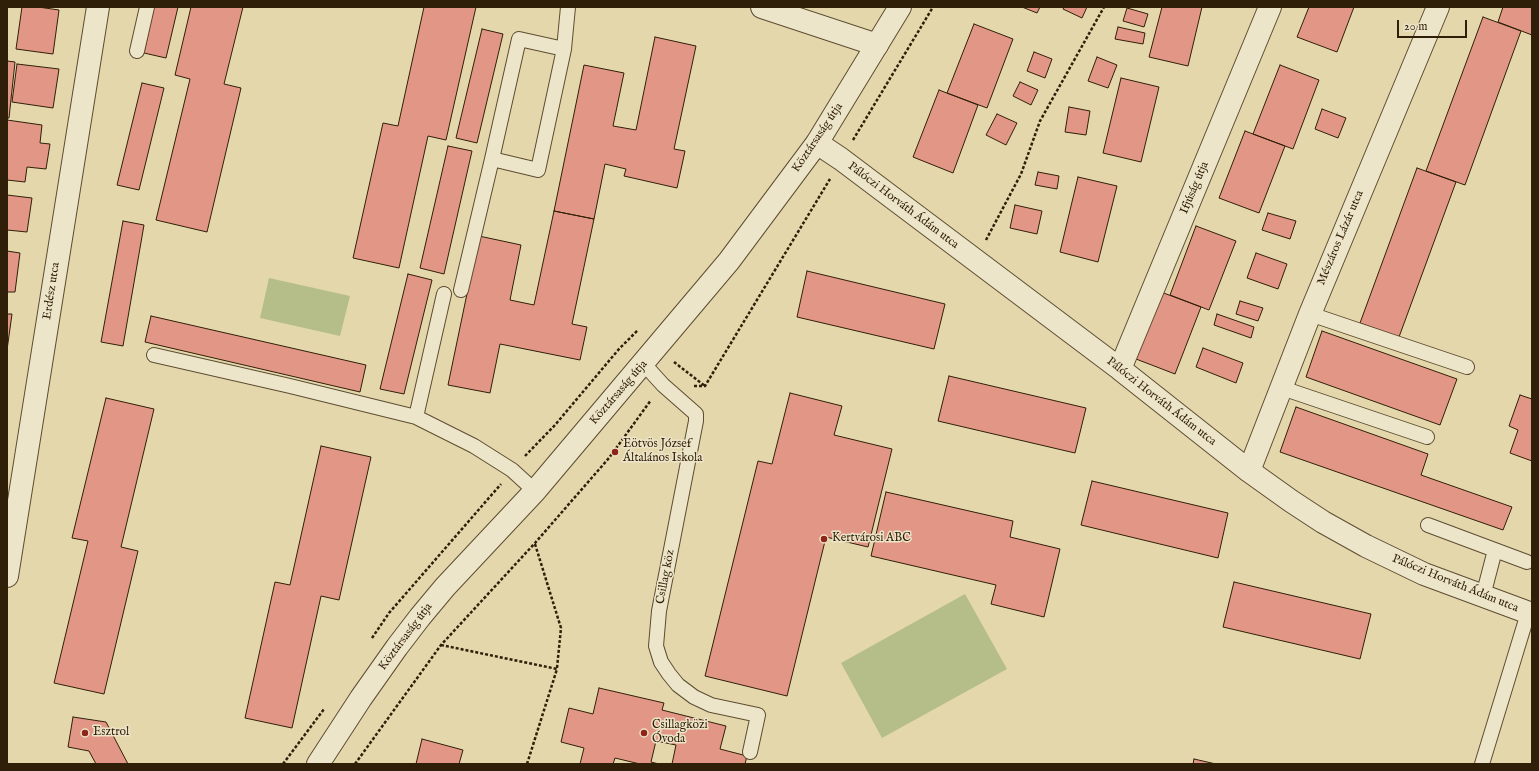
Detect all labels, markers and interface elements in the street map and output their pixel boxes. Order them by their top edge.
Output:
scale bar [1399,12,1469,38]
text: 20 m [1404,19,1427,34]
street label: Köztársaság útja [789,101,847,175]
street label: Pálóczi Horváth Ádám utca [845,160,961,252]
street label: Ifjúság útja [1178,160,1212,216]
street label: Mészáros Lázár utca [1315,188,1367,288]
street label: Erdész utca [40,261,64,321]
street label: Pálóczi Horváth Ádám utca [1103,355,1219,449]
street label: Köztársaság útja [587,358,651,428]
place label: Eötvös József Általános Iskola [623,438,702,466]
marker: Eötvös József Általános Iskola [610,447,620,457]
place label: Kertvárosi ABC [832,532,911,546]
marker: Kertvárosi ABC [819,534,829,544]
street label: Csillag köz [654,549,678,605]
street label: Pálóczi Horváth Ádám utca [1390,552,1520,616]
street label: Köztársaság útja [376,600,436,674]
place label: Csillagközi Óvoda [652,719,708,747]
place label: Esztrol [93,726,129,740]
marker: Esztrol [80,728,90,738]
marker: Csillagközi Óvoda [639,728,649,738]

